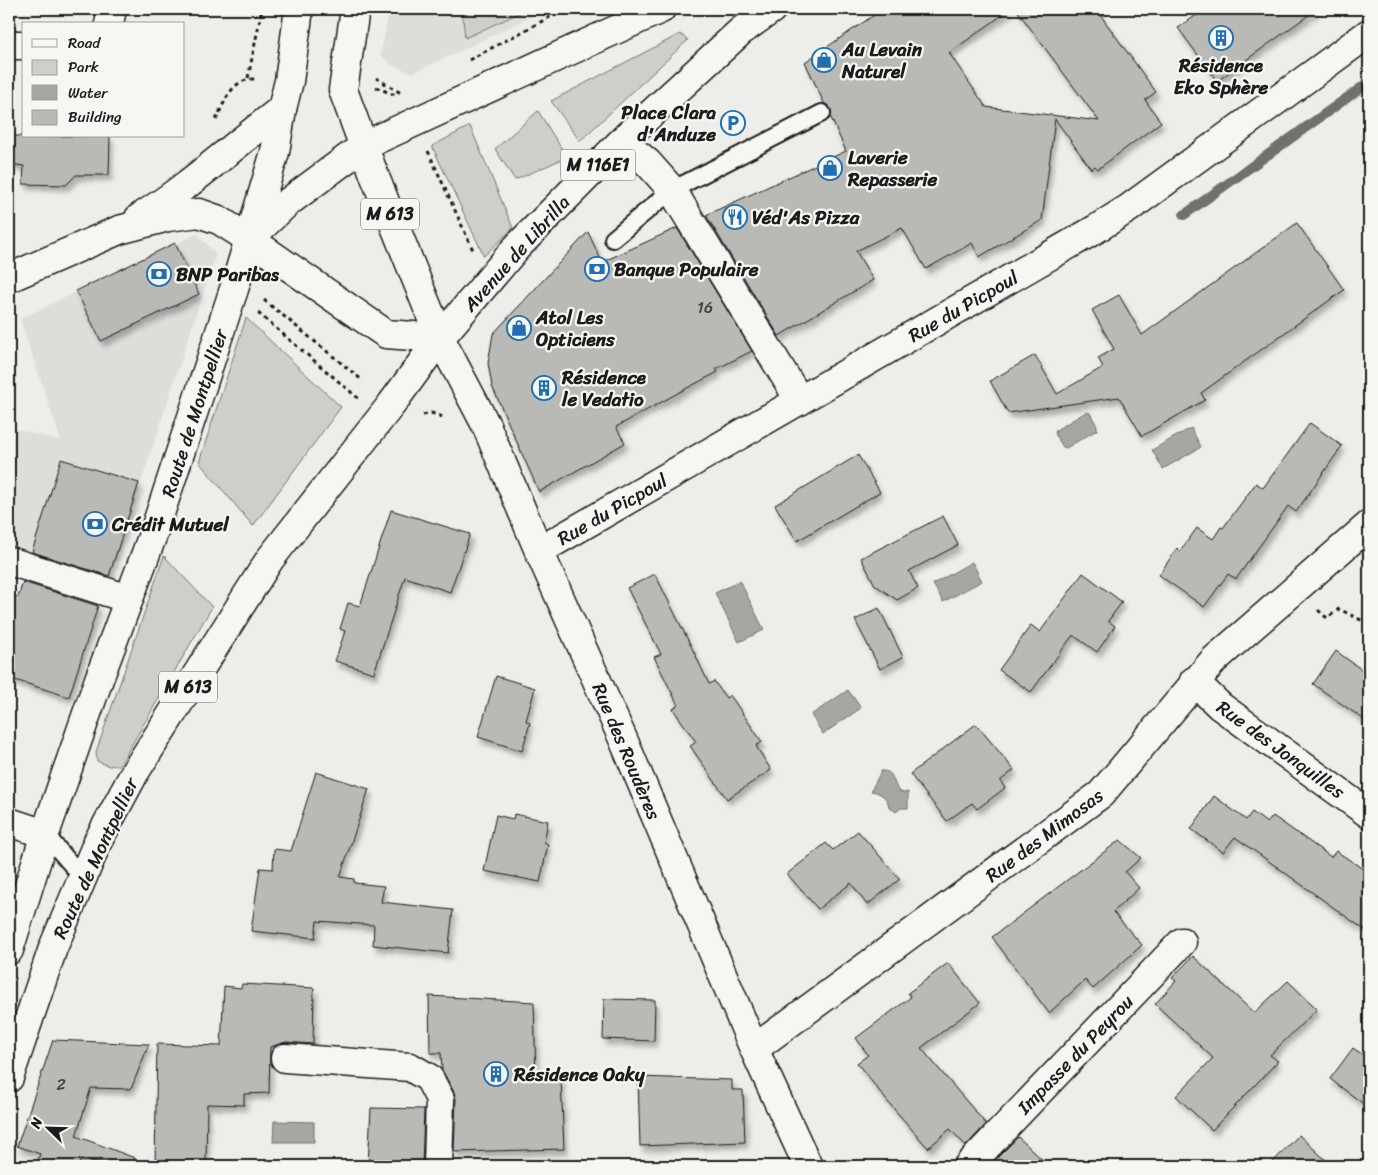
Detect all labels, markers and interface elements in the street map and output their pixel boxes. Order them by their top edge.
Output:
legend [22,22,185,138]
building icon: Résidence Eko Sphère [1208,25,1234,51]
text: Road [68,30,101,56]
place label: Au Levain Naturel [841,33,923,88]
shop icon: Au Levain Naturel [811,47,837,73]
place label: Résidence Eko Sphère [1174,49,1268,104]
text: Park [68,54,99,80]
text: Water [68,80,108,106]
place label: Place Clara d'Anduze [621,96,716,151]
text: Building [68,104,122,130]
parking icon: Place Clara d'Anduze [720,110,746,136]
place label: Laverie Repasserie [847,141,938,196]
road number: M 116E1 [560,150,636,180]
shop icon: Laverie Repasserie [817,155,843,181]
street label: Avenue de Librilla [454,187,579,320]
road number: M 613 [361,198,419,230]
place label: Véd'As Pizza [752,201,860,234]
restaurant icon: Véd'As Pizza [722,204,748,230]
place label: Banque Populaire [614,253,759,286]
bank icon: Banque Populaire [584,256,610,282]
place label: BNP Paribas [176,258,280,291]
bank icon: BNP Paribas [146,261,172,287]
street label: Rue du Picpoul [902,261,1025,351]
house number: 16 [697,293,713,322]
place label: Atol Les Opticiens [535,301,616,356]
shop icon: Atol Les Opticiens [506,315,532,341]
street label: Route de Montpellier [152,324,238,502]
place label: Résidence le Vedatio [561,361,647,416]
building icon: Résidence le Vedatio [531,375,557,401]
street label: Rue du Picpoul [551,464,674,554]
place label: Crédit Mutuel [111,508,230,541]
bank icon: Crédit Mutuel [82,511,108,537]
road number: M 613 [159,672,217,702]
street label: Rue des Roudères [583,677,670,825]
street label: Rue des Jonquilles [1209,691,1352,808]
street label: Route de Montpellier [44,771,148,945]
street label: Rue des Mimosas [978,780,1111,891]
street label: Impasse du Peyrou [1008,987,1142,1123]
place label: Résidence Oaky [513,1058,646,1091]
building icon: Résidence Oaky [483,1061,509,1087]
house number: 2 [56,1070,66,1099]
north arrow [22,1102,72,1152]
text: N [23,1113,50,1133]

